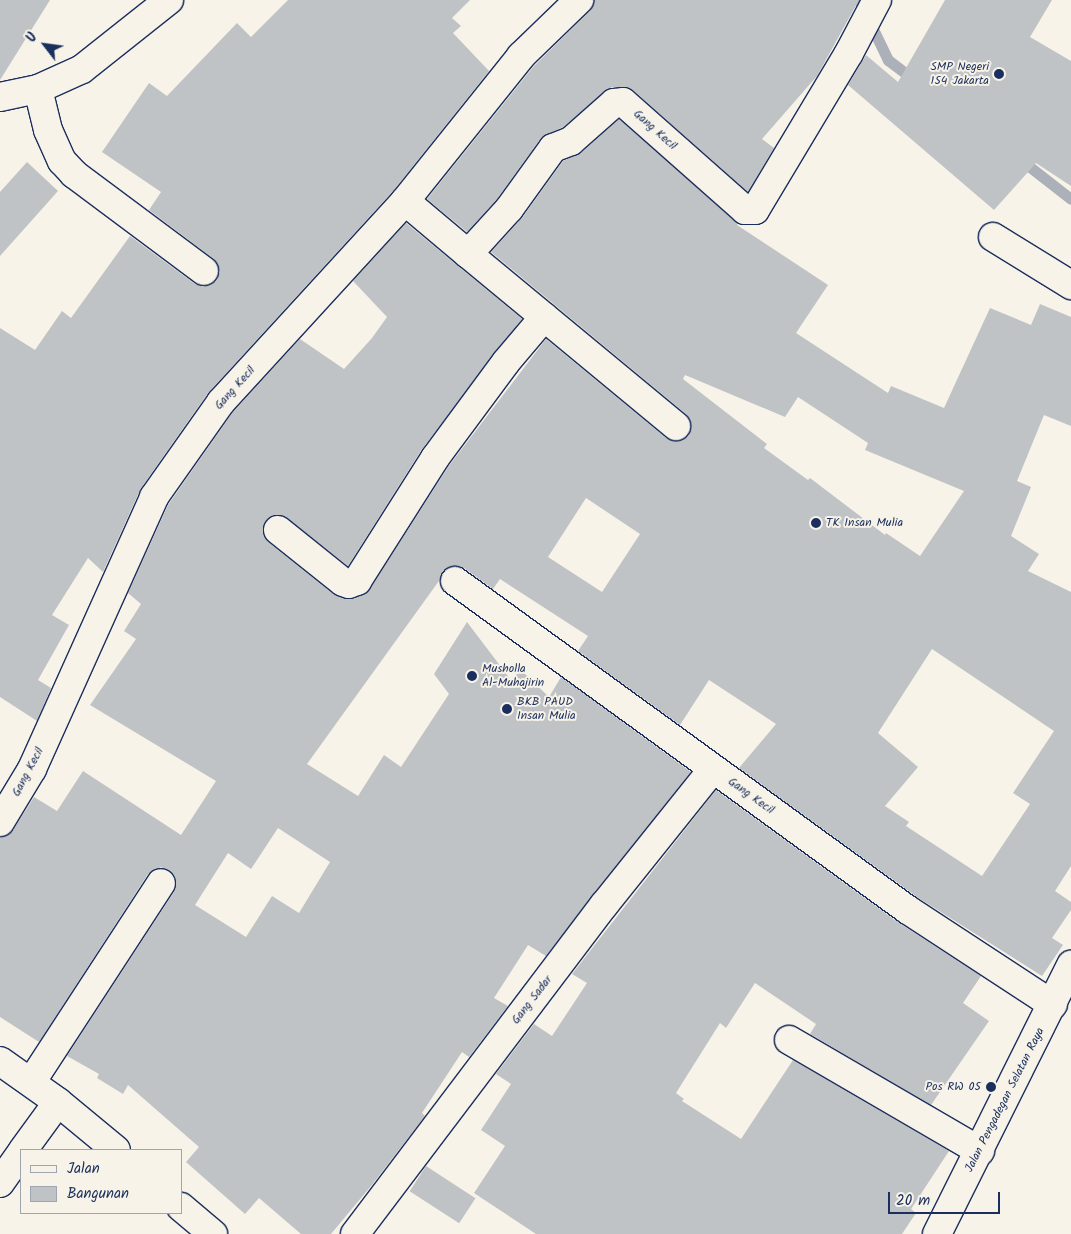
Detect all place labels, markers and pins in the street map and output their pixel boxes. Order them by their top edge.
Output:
place label: SMP Negeri 154 Jakarta [930,60,989,88]
marker: SMP Negeri 154 Jakarta [993,68,1005,80]
place label: TK Insan Mulia [826,516,903,530]
marker: TK Insan Mulia [810,517,822,529]
place label: Musholla Al-Muhajirin [482,662,544,690]
marker: Musholla Al-Muhajirin [466,670,478,682]
place label: BKB PAUD Insan Mulia [517,695,576,723]
marker: BKB PAUD Insan Mulia [501,703,513,715]
place label: Pos RW 05 [925,1080,981,1094]
marker: Pos RW 05 [985,1081,997,1093]

